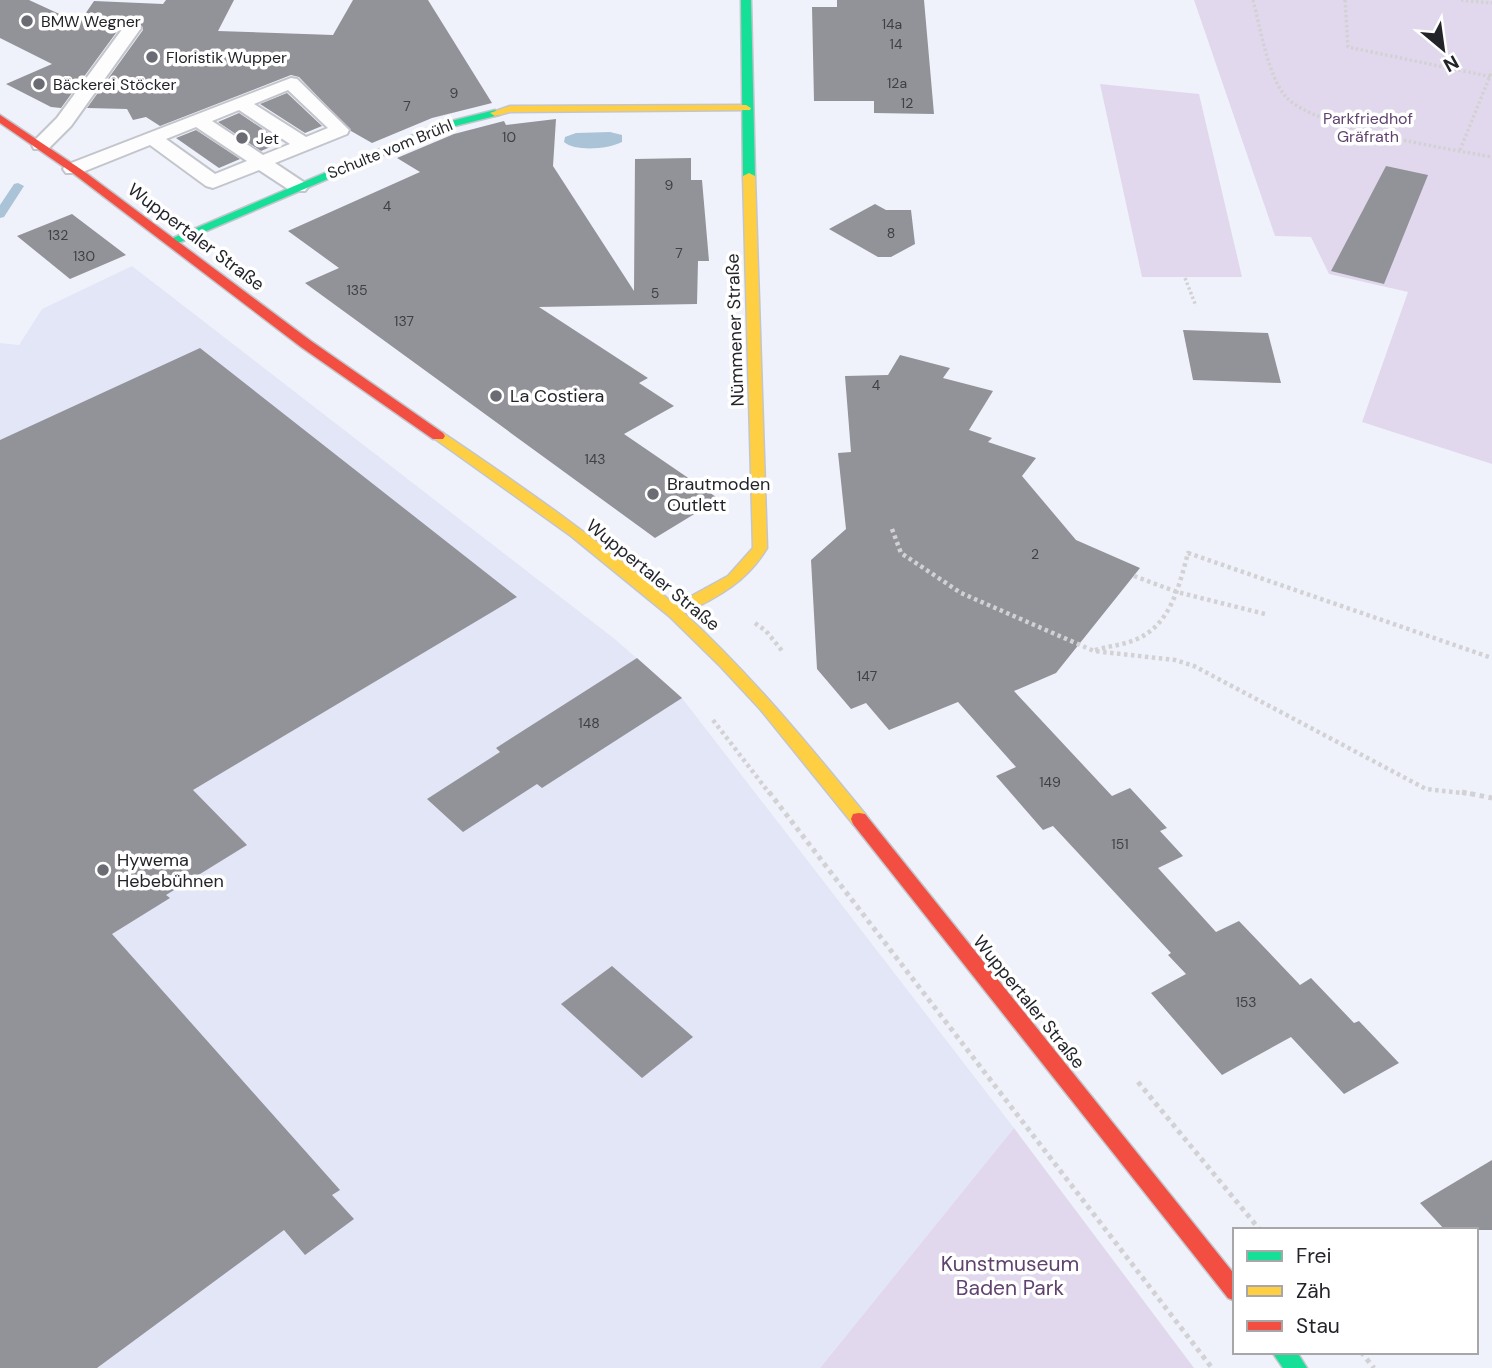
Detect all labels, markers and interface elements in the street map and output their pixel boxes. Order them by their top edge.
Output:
place label: BMW Wegner [41,11,141,32]
marker: BMW Wegner [19,13,35,29]
north arrow [1408,14,1478,84]
house number: 14a [882,15,902,33]
house number: 14 [890,35,903,53]
place label: Floristik Wupper [166,47,287,68]
marker: Floristik Wupper [144,49,160,65]
text: N [1439,49,1463,78]
place label: Bäckerei Stöcker [53,74,176,95]
house number: 12a [887,74,907,92]
marker: Bäckerei Stöcker [31,76,47,92]
house number: 9 [450,84,459,102]
house number: 12 [901,94,913,112]
house number: 7 [403,97,411,115]
park label: Parkfriedhof Gräfrath [1323,108,1413,147]
street label: Schulte vom Brühl [324,114,456,184]
place label: Jet [256,128,279,149]
house number: 10 [502,128,516,146]
marker: Jet [234,130,250,146]
house number: 9 [665,176,674,194]
street label: Wuppertaler Straße [123,178,269,296]
house number: 4 [383,197,392,215]
house number: 8 [887,224,895,242]
house number: 132 [48,226,68,244]
house number: 7 [675,244,683,262]
house number: 130 [73,247,95,265]
street label: Nümmener Straße [720,253,750,407]
house number: 135 [346,281,368,299]
house number: 5 [651,284,659,302]
house number: 137 [394,312,414,330]
house number: 4 [872,376,881,394]
place label: La Costiera [510,384,604,408]
marker: La Costiera [488,388,504,404]
house number: 143 [584,450,606,468]
place label: Brautmoden Outlett [667,472,770,517]
marker: Brautmoden Outlett [645,486,661,502]
street label: Wuppertaler Straße [581,514,725,636]
house number: 2 [1031,545,1039,563]
house number: 147 [857,667,877,685]
house number: 148 [578,714,600,732]
house number: 149 [1039,773,1061,791]
house number: 151 [1111,835,1129,853]
place label: Hywema Hebebühnen [117,848,224,893]
marker: Hywema Hebebühnen [95,862,111,878]
street label: Wuppertaler Straße [968,930,1090,1074]
house number: 153 [1235,993,1257,1011]
legend [1233,1228,1478,1354]
text: Frei [1296,1242,1332,1270]
park label: Kunstmuseum Baden Park [941,1250,1079,1302]
text: Zäh [1296,1277,1331,1305]
text: Stau [1296,1312,1340,1340]

